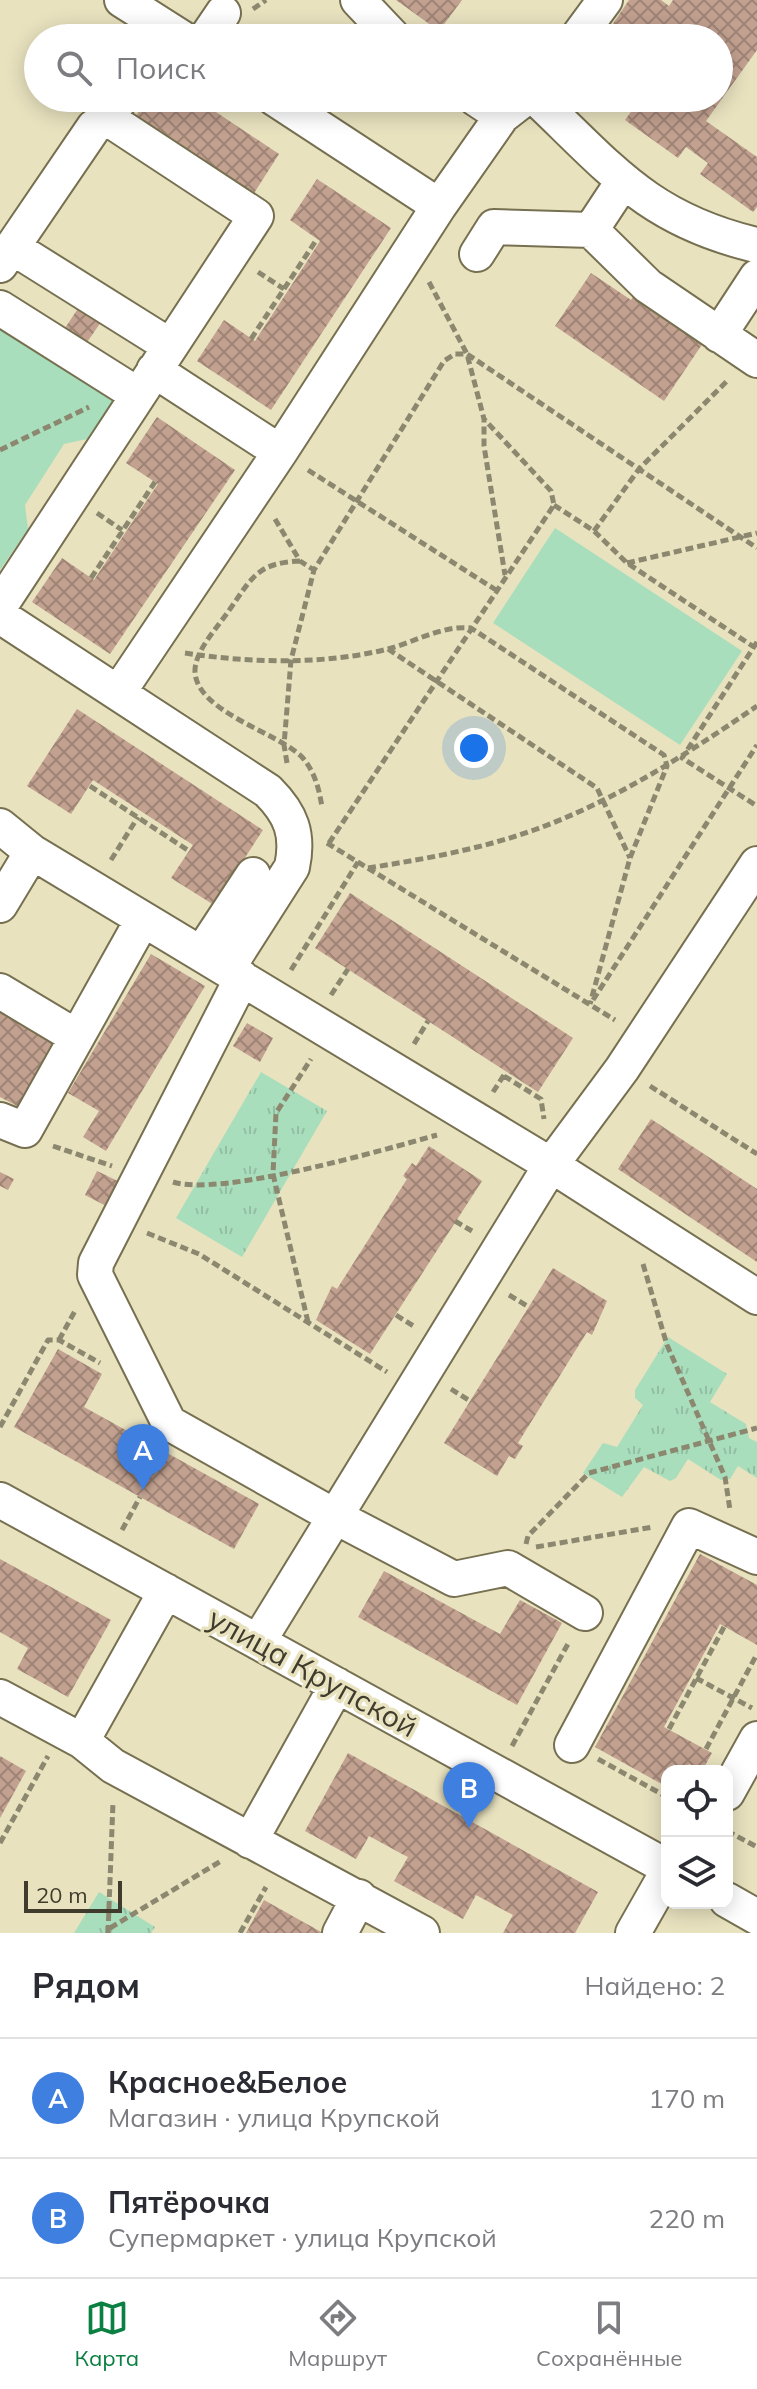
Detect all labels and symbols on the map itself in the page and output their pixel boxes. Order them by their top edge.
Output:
your location [454,728,494,768]
pin: A [117,1424,169,1490]
street label: улица Крупской [202,1599,424,1745]
pin: B [443,1762,495,1828]
scale bar [24,1877,122,1913]

